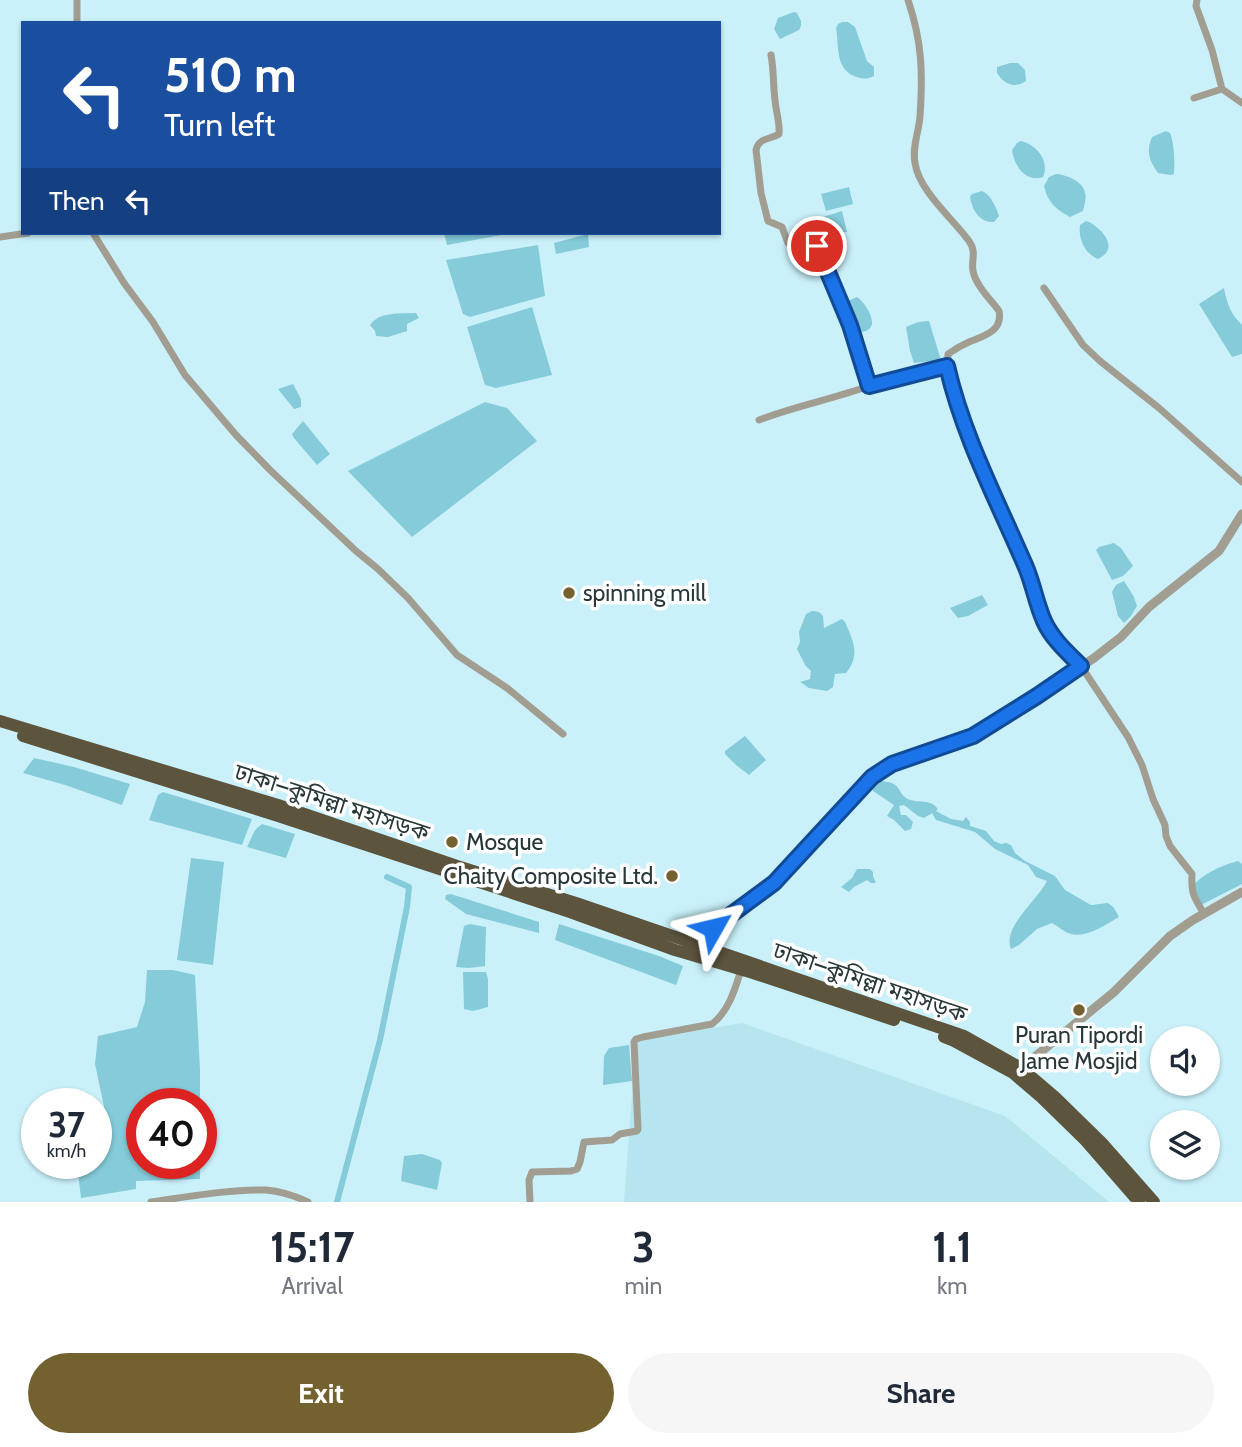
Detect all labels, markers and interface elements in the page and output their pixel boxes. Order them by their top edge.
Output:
text: 510 m [164,45,297,104]
icon: left [49,49,140,140]
text: Turn left [164,105,275,144]
icon: left [119,182,157,220]
text: Then [49,185,105,217]
pin [787,216,847,276]
icon: arrive [798,227,836,265]
place label: spinning mill [583,579,707,607]
marker: spinning mill [561,585,577,601]
street label: ঢাকা–কুমিল্লা মহাসড়ক [230,757,433,847]
place label: Mosque [466,828,543,856]
marker: Mosque [444,834,460,850]
place label: Chaity Composite Ltd. [444,862,658,890]
marker: Chaity Composite Ltd. [664,868,680,884]
position arrow [676,891,750,965]
street label: ঢাকা–কুমিল্লা মহাসড়ক [769,935,971,1028]
marker: Puran Tipordi Jame Mosjid [1071,1002,1087,1018]
place label: Puran Tipordi Jame Mosjid [1015,1021,1143,1075]
map controls [1150,1026,1220,1180]
button: sound [1150,1026,1220,1096]
speed limit sign: 40 [126,1088,217,1179]
text: 37 [48,1103,85,1146]
button: layers [1150,1110,1220,1180]
text: km/h [47,1140,86,1162]
text: 15:17 [270,1221,354,1273]
text: 3 [632,1221,655,1273]
text: 1.1 [932,1221,972,1273]
text: Arrival [282,1272,343,1300]
text: min [624,1272,662,1300]
text: km [937,1272,967,1300]
button: Exit [28,1353,614,1433]
button: Share [628,1353,1214,1433]

